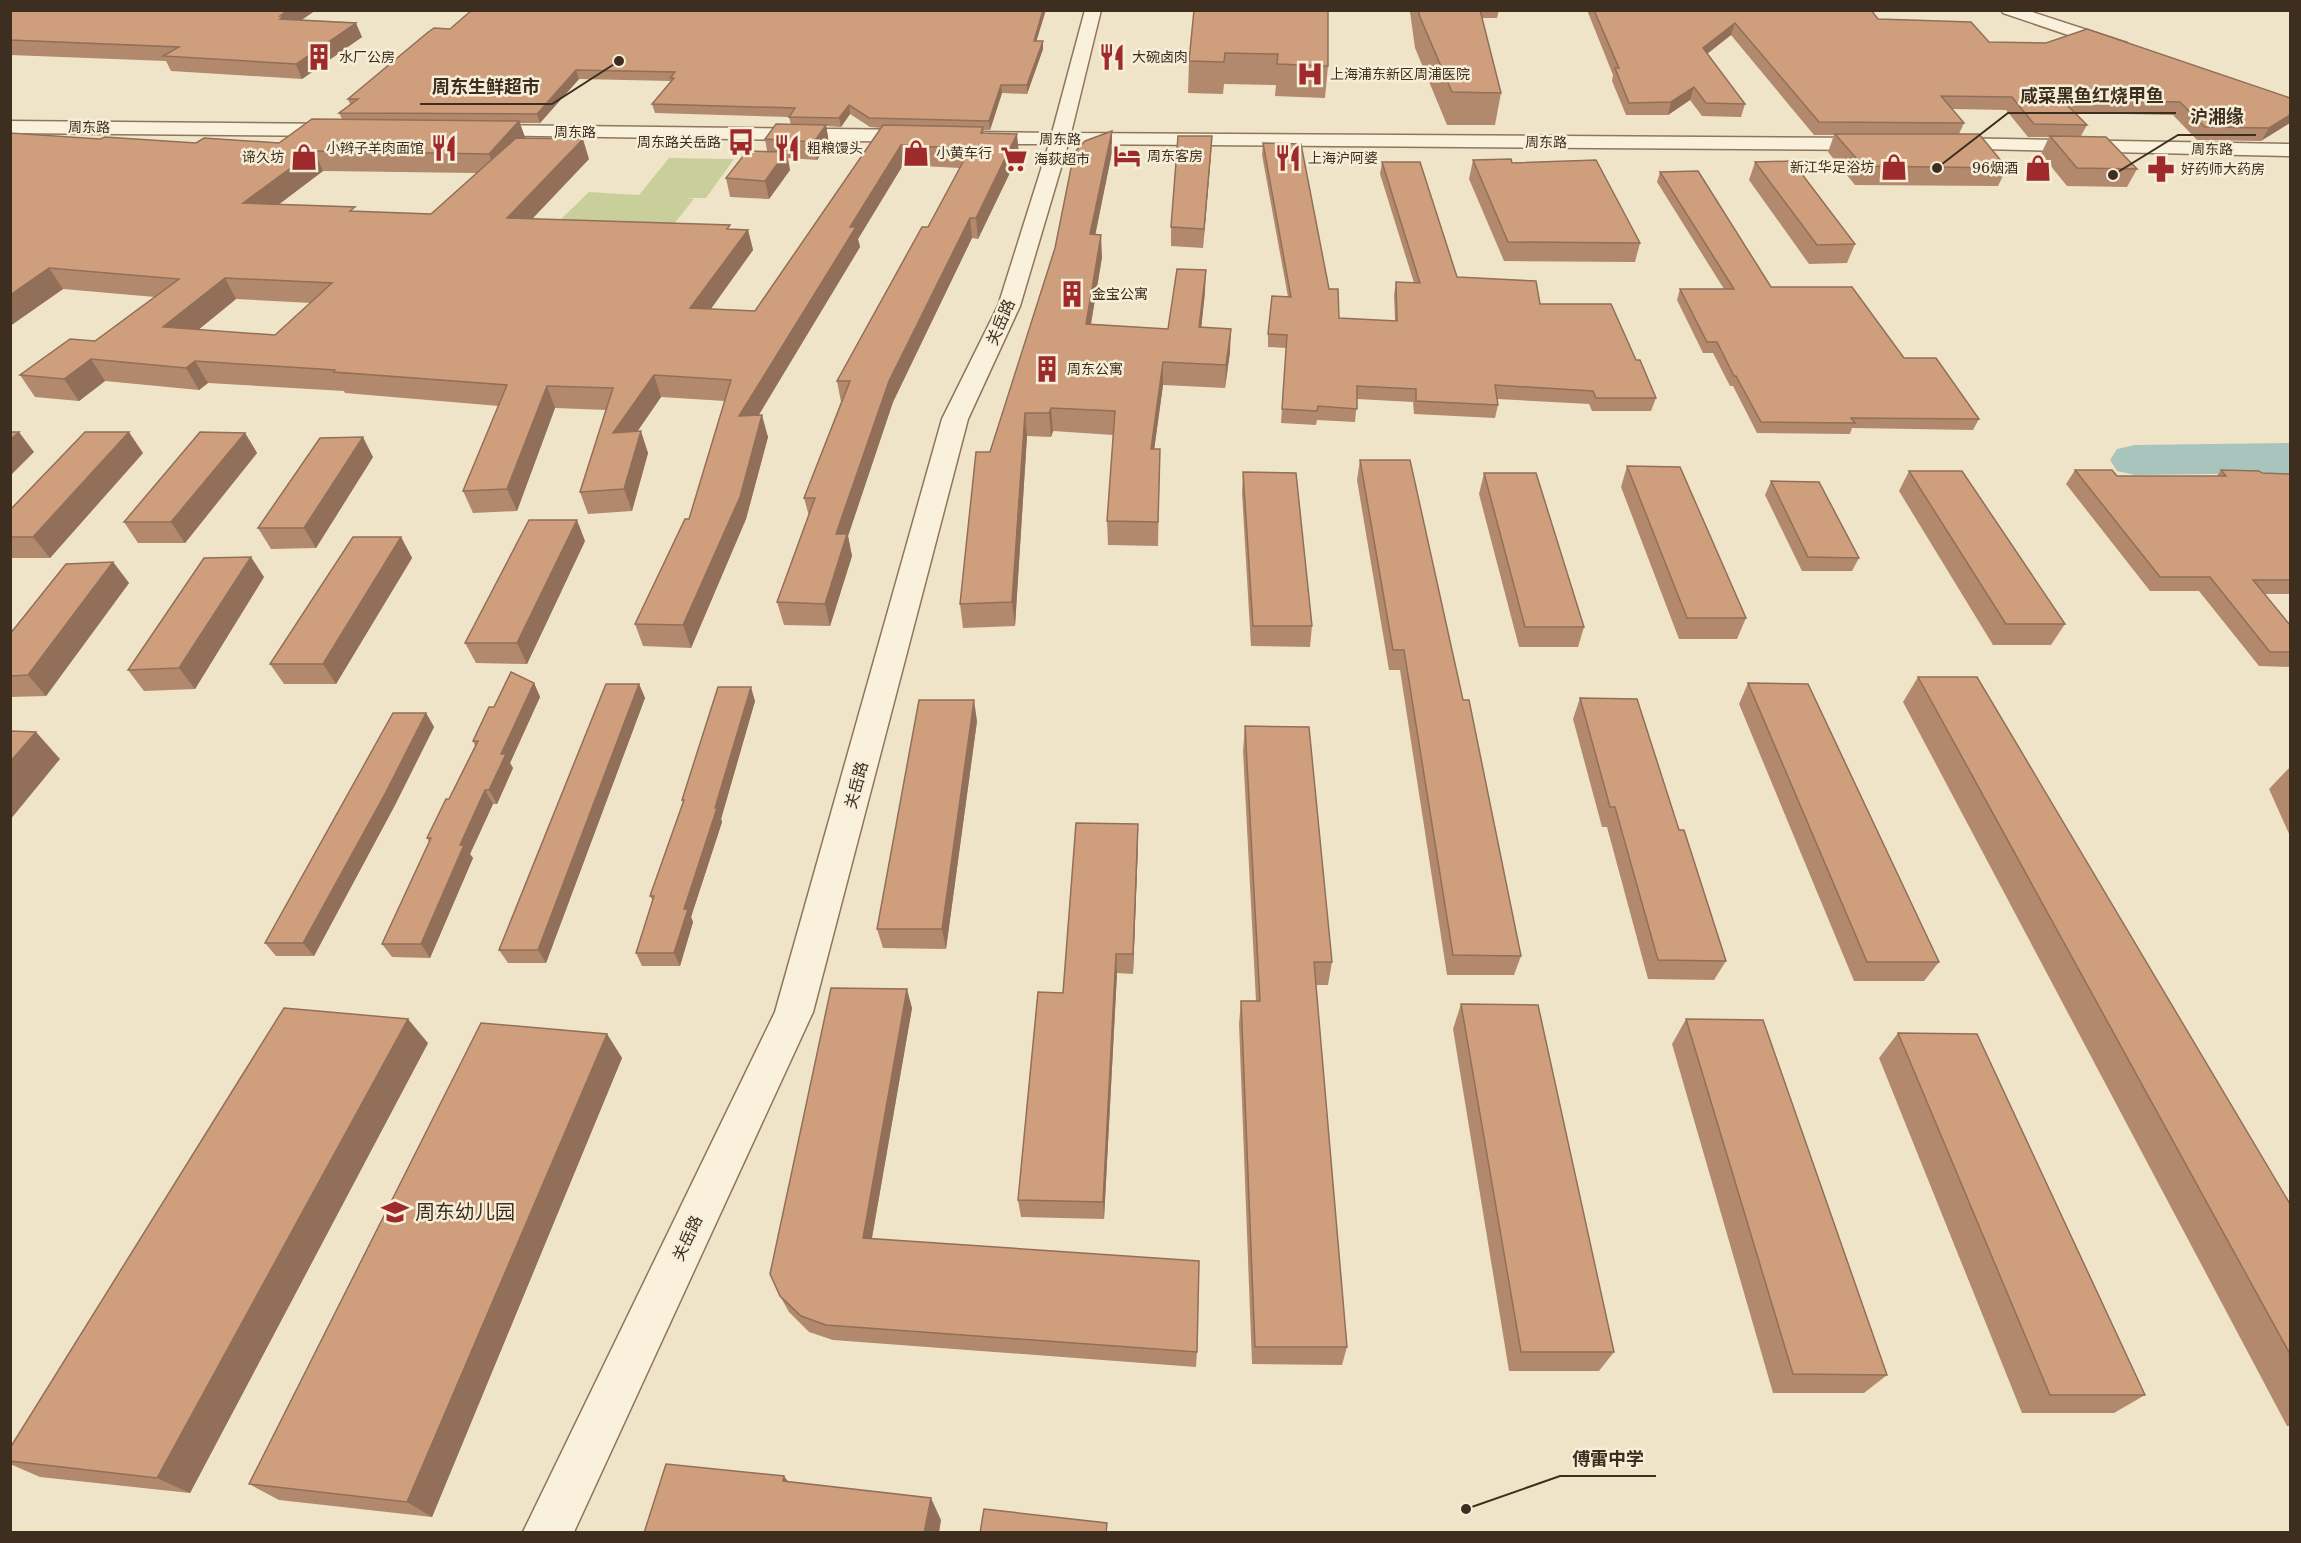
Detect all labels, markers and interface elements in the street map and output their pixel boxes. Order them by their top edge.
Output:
building icon: 水厂公房 [304,42,334,72]
restaurant icon: 大碗卤肉 [1097,42,1127,72]
place label: 水厂公房 [339,48,395,66]
place label: 大碗卤肉 [1132,48,1188,66]
hospital icon: 上海浦东新区周浦医院 [1295,59,1325,89]
place label: 上海浦东新区周浦医院 [1330,65,1470,83]
callout: 周东生鲜超市 [420,68,552,104]
text: 周东生鲜超市 [432,76,540,98]
callout: 咸菜黑鱼红烧甲鱼 [2008,77,2176,113]
text: 咸菜黑鱼红烧甲鱼 [2020,85,2164,107]
callout: 沪湘缘 [2178,99,2256,135]
text: 沪湘缘 [2190,106,2244,128]
street label: 周东路 [68,118,110,136]
street label: 周东路 [554,123,596,141]
bus stop icon: 周东路关岳路 [726,127,756,157]
street label: 周东路 [1039,130,1081,148]
restaurant icon: 小辫子羊肉面馆 [429,133,459,163]
place label: 周东路关岳路 [637,133,721,151]
restaurant icon: 粗粮馒头 [772,133,802,163]
street label: 周东路 [1525,133,1567,151]
shop icon: 小黄车行 [901,138,931,168]
place label: 小辫子羊肉面馆 [326,139,424,157]
place label: 粗粮馒头 [807,139,863,157]
street label: 周东路 [2191,140,2233,158]
hotel icon: 周东客房 [1112,141,1142,171]
shop icon: 谛久坊 [289,142,319,172]
restaurant icon: 上海沪阿婆 [1273,143,1303,173]
place label: 小黄车行 [936,144,992,162]
supermarket icon: 海荻超市 [999,144,1029,174]
place label: 周东客房 [1147,147,1203,165]
place label: 谛久坊 [242,148,284,166]
place label: 上海沪阿婆 [1308,149,1378,167]
place label: 海荻超市 [1034,150,1090,168]
shop icon: 新江华足浴坊 [1879,152,1909,182]
shop icon: 96烟酒 [2023,153,2053,183]
pharmacy icon: 好药师大药房 [2146,154,2176,184]
place label: 新江华足浴坊 [1790,158,1874,176]
place label: 96烟酒 [1972,159,2018,177]
place label: 好药师大药房 [2181,160,2265,178]
building icon: 金宝公寓 [1057,279,1087,309]
place label: 金宝公寓 [1092,285,1148,303]
street label: 关岳路 [981,296,1019,348]
building icon: 周东公寓 [1032,354,1062,384]
place label: 周东公寓 [1067,360,1123,378]
street label: 关岳路 [840,759,872,811]
school or university icon: 周东幼儿园 [380,1197,410,1227]
place label: 周东幼儿园 [415,1200,515,1224]
street label: 关岳路 [668,1212,706,1264]
callout: 傅雷中学 [1560,1440,1656,1476]
text: 傅雷中学 [1572,1448,1644,1470]

